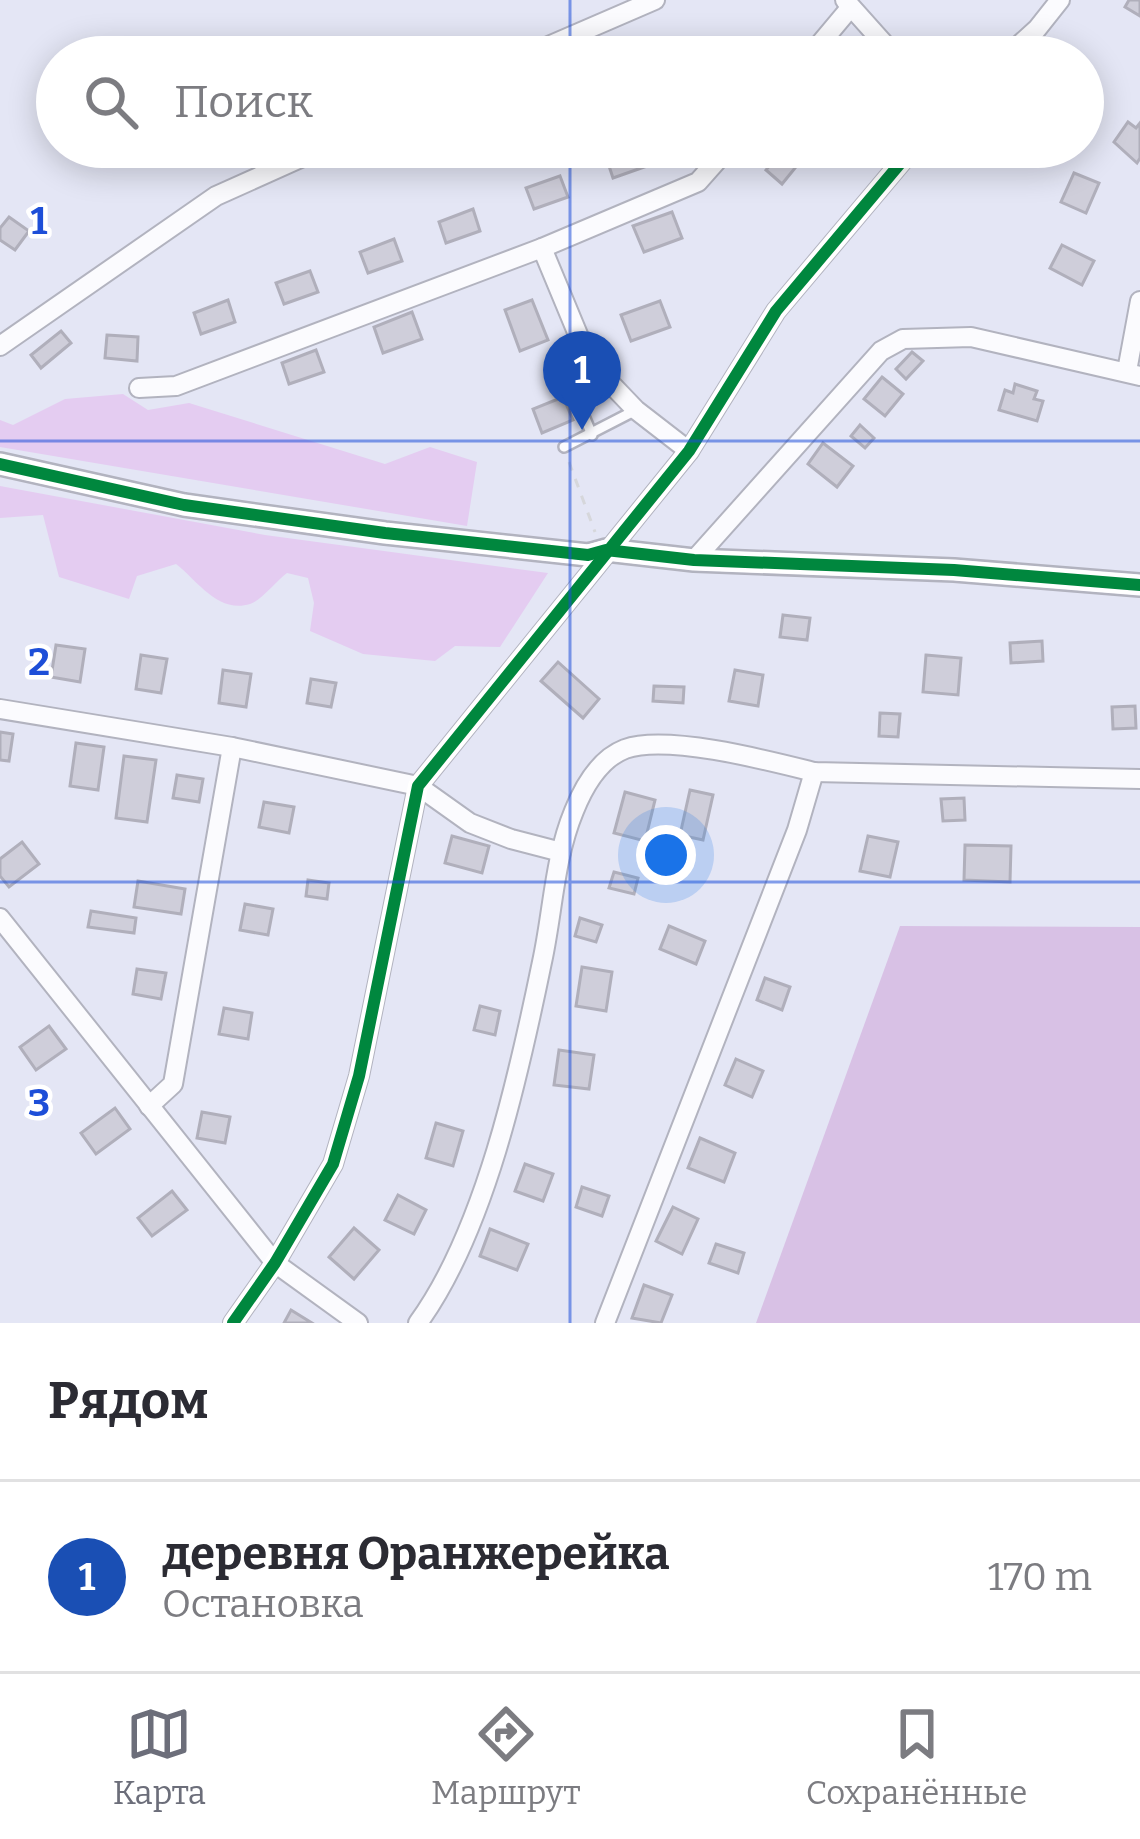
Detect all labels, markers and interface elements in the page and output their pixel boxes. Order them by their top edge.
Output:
search box [36,36,1104,168]
icon: search [78,69,144,135]
text: Поиск [174,75,313,129]
text: 1 [31,198,48,244]
pin: 1 [543,331,621,430]
text: 2 [28,639,50,685]
your location [636,825,696,885]
text: 3 [28,1080,50,1126]
text: Рядом [48,1370,208,1432]
text: деревня Оранжерейка [162,1527,669,1581]
text: 1 [79,1554,95,1600]
text: 170 m [988,1554,1092,1600]
text: Остановка [162,1581,364,1627]
tab: Карта [113,1701,206,1813]
tab: Маршрут [431,1701,580,1813]
tab: Сохранённые [806,1701,1027,1813]

